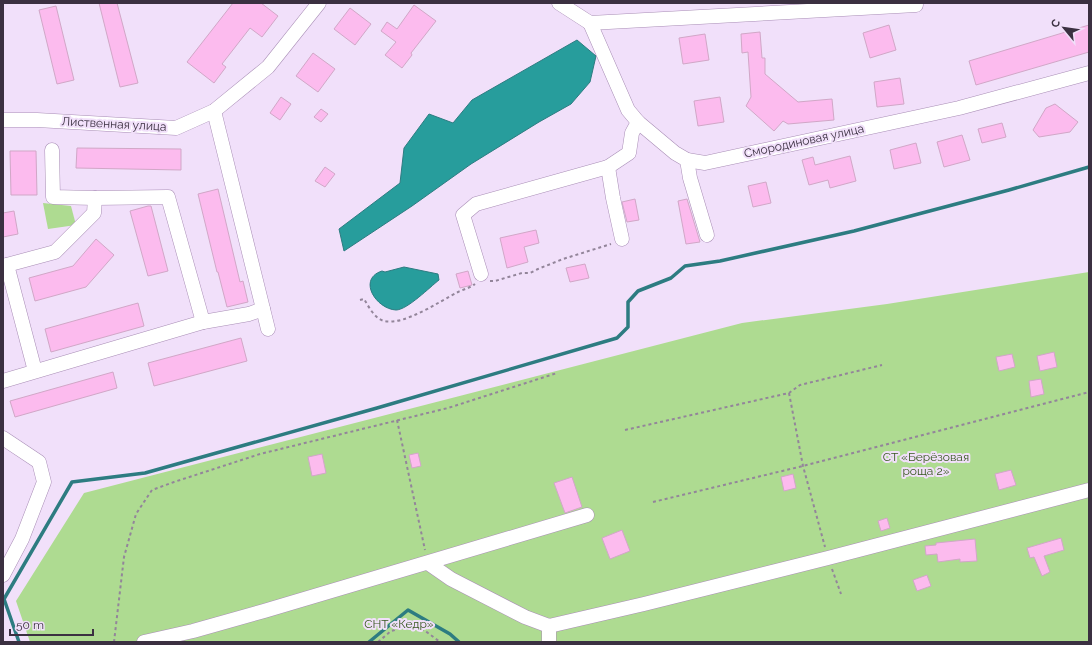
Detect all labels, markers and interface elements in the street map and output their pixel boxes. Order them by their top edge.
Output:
north arrow [1044,8,1084,48]
text: С [1048,17,1063,30]
street label: Лиственная улица [61,114,167,134]
street label: Смородиновая улица [743,121,865,161]
park label: СТ «Берёзовая роща 2» [883,450,969,478]
scale bar [10,611,93,637]
park label: СНТ «Кедр» [364,617,434,631]
text: 50 m [16,618,44,632]

